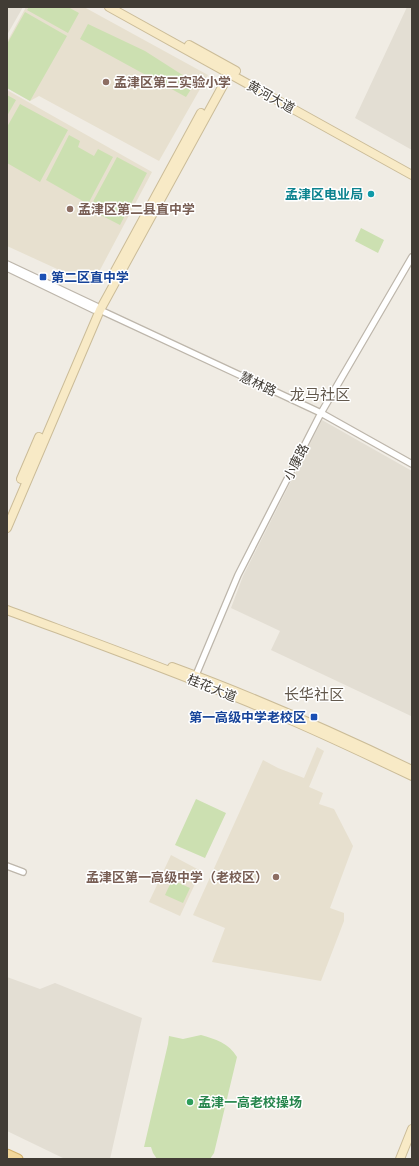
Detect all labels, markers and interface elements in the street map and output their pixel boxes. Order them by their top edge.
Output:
place label: 孟津区第三实验小学 [114,75,231,90]
marker: 孟津区第三实验小学 [101,77,111,87]
street label: 黄河大道 [245,78,297,116]
place label: 孟津区电业局 [285,187,363,202]
marker: 孟津区电业局 [366,189,376,199]
place label: 孟津区第二县直中学 [78,202,195,217]
marker: 孟津区第二县直中学 [65,204,75,214]
place label: 第二区直中学 [51,270,129,285]
marker: 第二区直中学 [38,272,48,282]
street label: 慧林路 [237,369,279,399]
district label: 龙马社区 [290,386,350,404]
street label: 小康路 [280,441,312,483]
street label: 桂花大道 [185,671,239,705]
district label: 长华社区 [284,686,344,704]
place label: 第一高级中学老校区 [189,710,306,725]
marker: 第一高级中学老校区 [309,712,319,722]
place label: 孟津区第一高级中学（老校区） [86,870,268,885]
marker: 孟津区第一高级中学（老校区） [271,872,281,882]
place label: 孟津一高老校操场 [198,1095,302,1110]
marker: 孟津一高老校操场 [185,1097,195,1107]

